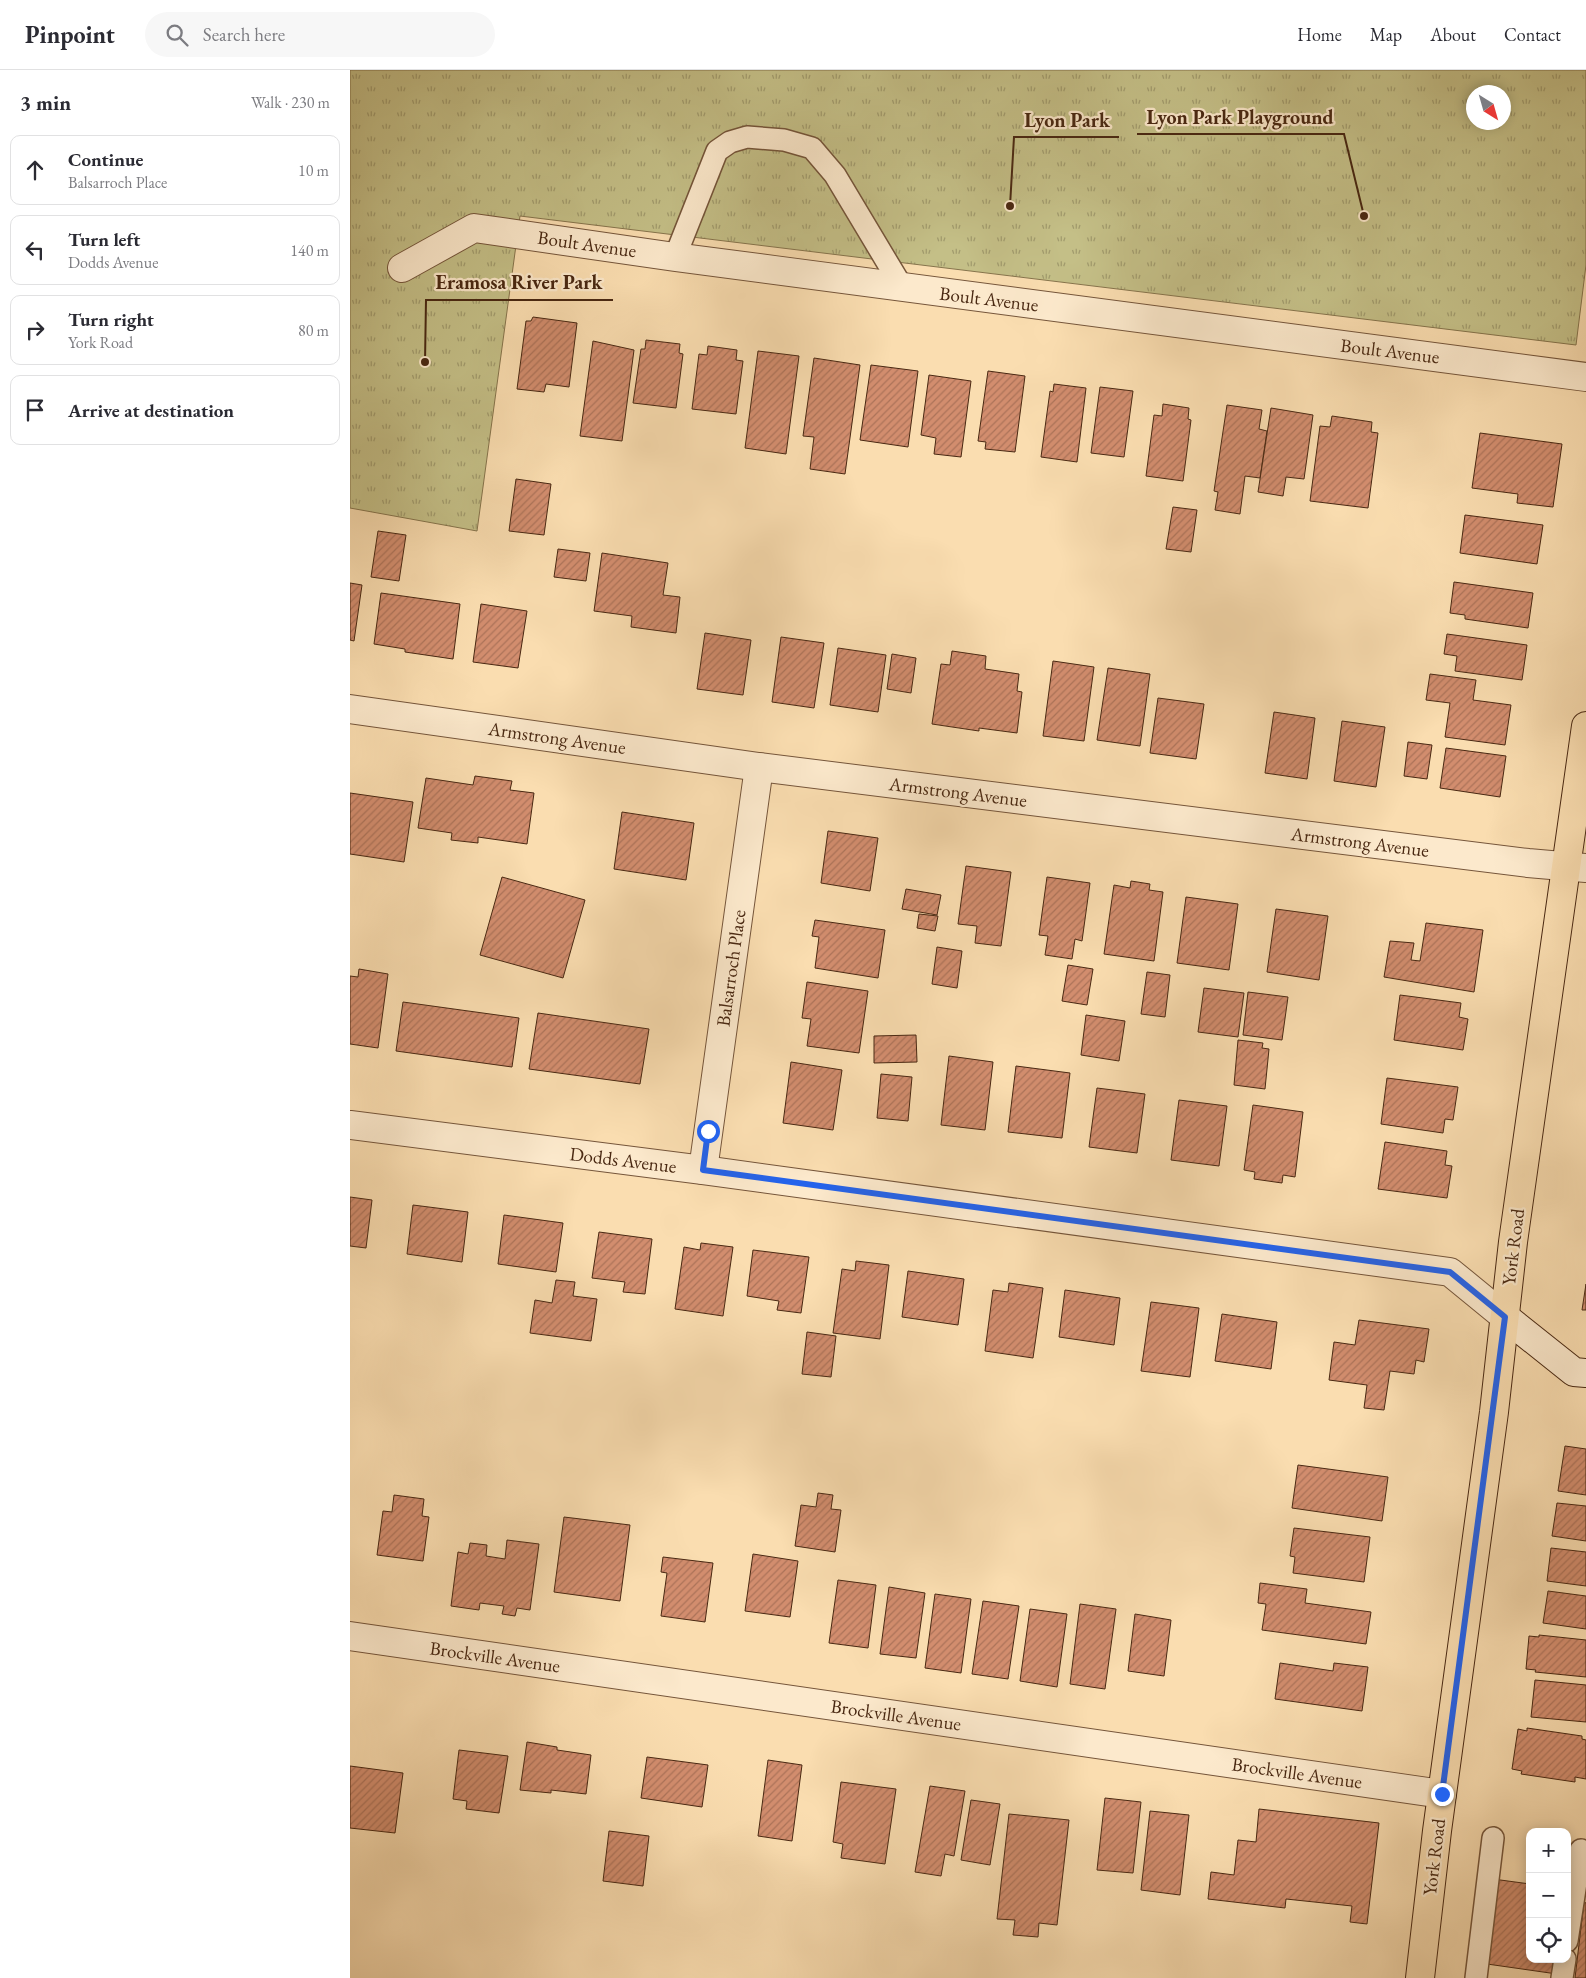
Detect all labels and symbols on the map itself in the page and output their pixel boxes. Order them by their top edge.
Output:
north arrow [1466,85,1511,130]
callout: Lyon Park Playground [1137,99,1344,134]
callout: Lyon Park [1014,102,1119,137]
text: Lyon Park Playground [1146,104,1334,130]
text: Lyon Park [1024,107,1111,133]
street label: Boult Avenue [536,225,638,263]
callout: Eramosa River Park [426,265,613,300]
text: Eramosa River Park [436,269,603,295]
street label: Boult Avenue [938,281,1040,317]
street label: Boult Avenue [1339,333,1441,369]
street label: Armstrong Avenue [486,716,627,760]
street label: Armstrong Avenue [887,771,1028,813]
street label: Armstrong Avenue [1289,821,1430,863]
street label: Balsarroch Place [710,908,752,1028]
route start [697,1120,720,1143]
street label: Dodds Avenue [568,1141,678,1179]
street label: York Road [1496,1207,1530,1287]
street label: Brockville Avenue [428,1635,562,1679]
street label: Brockville Avenue [829,1693,963,1737]
street label: Brockville Avenue [1230,1751,1364,1795]
route end [1431,1783,1454,1806]
street label: York Road [1417,1817,1451,1897]

